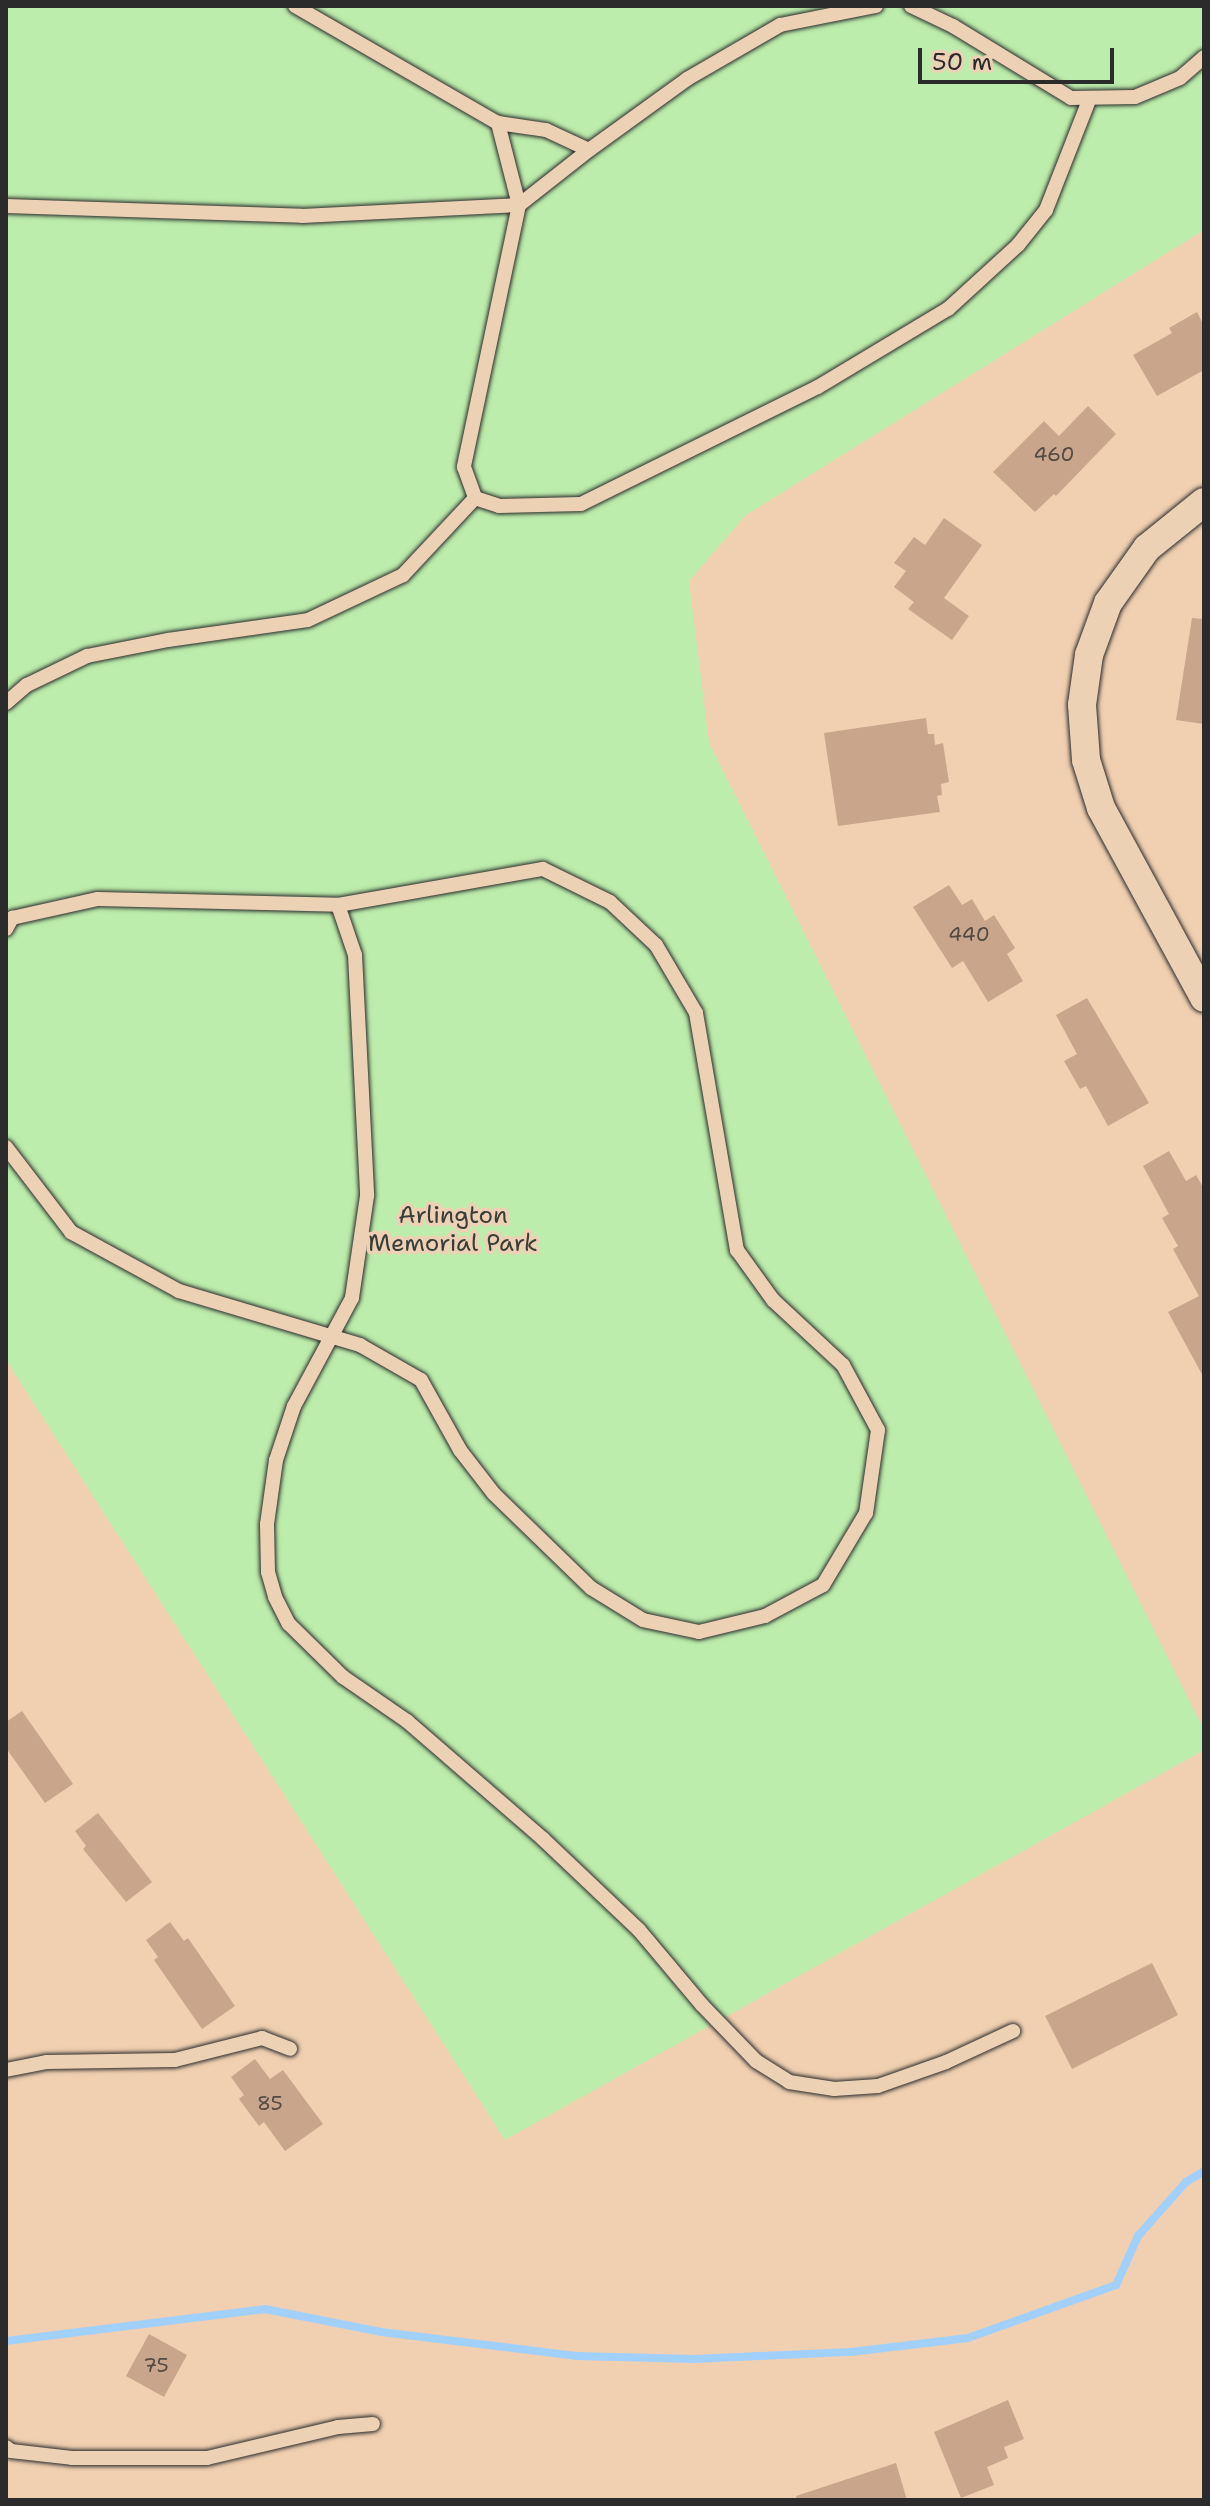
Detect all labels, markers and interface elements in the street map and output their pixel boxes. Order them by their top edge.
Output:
scale bar [922,32,1118,82]
text: 50 m [932,46,992,78]
house number: 460 [1033,442,1075,466]
house number: 440 [948,922,990,946]
park label: Arlington Memorial Park [368,1202,538,1258]
house number: 85 [257,2091,283,2115]
house number: 75 [143,2353,169,2377]

